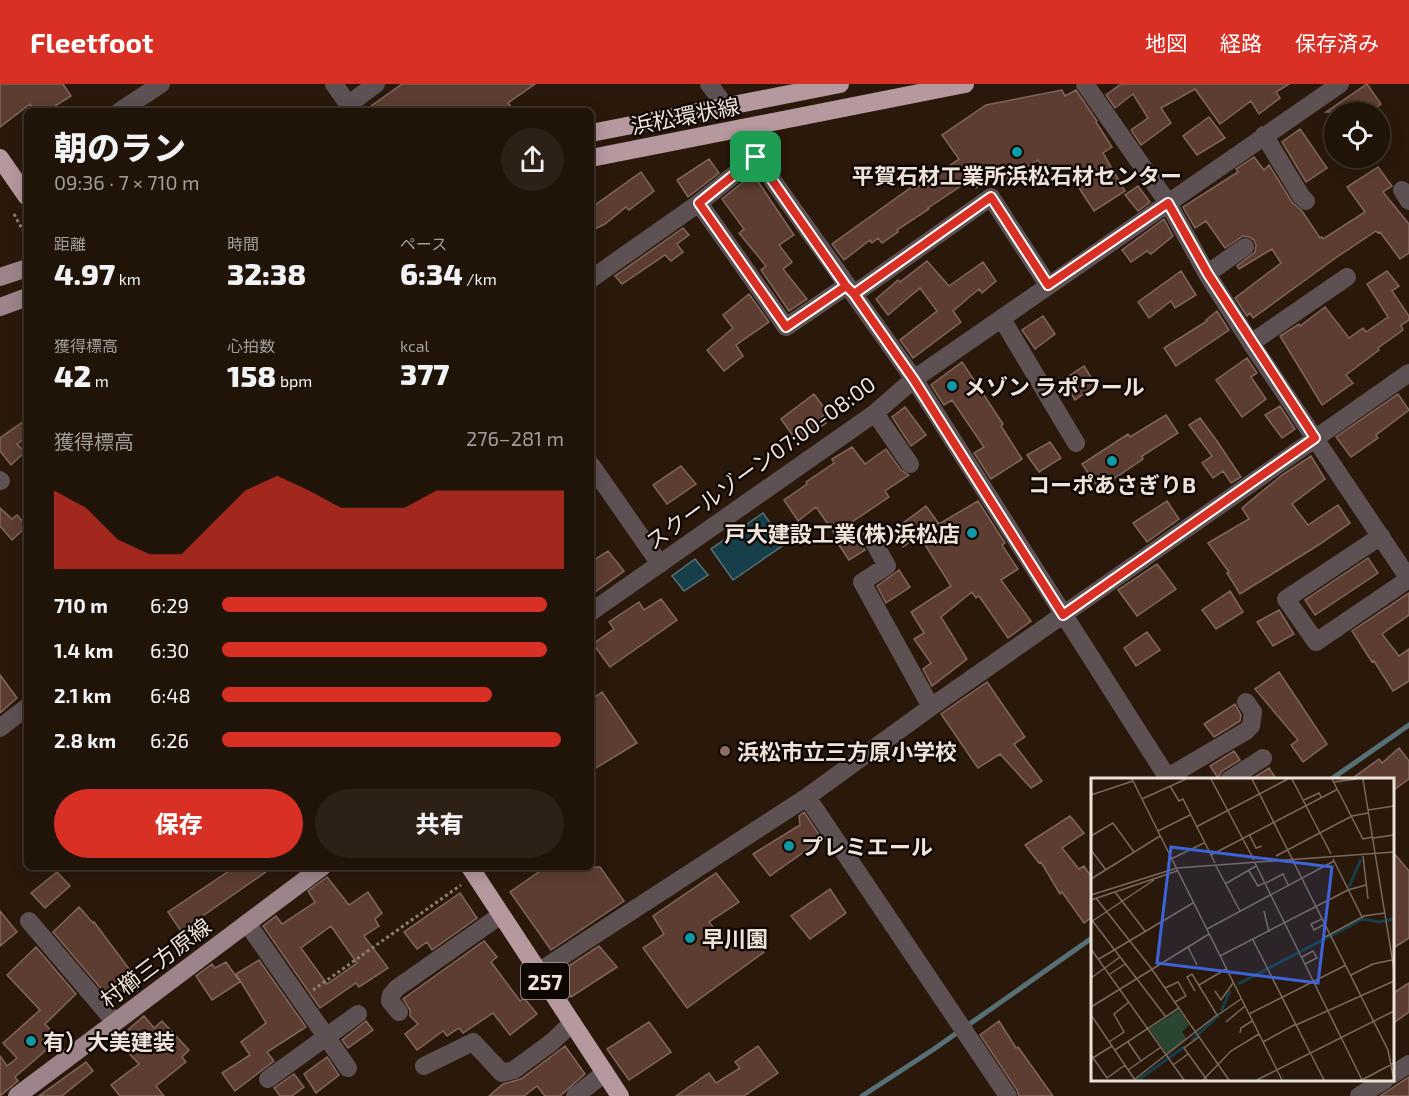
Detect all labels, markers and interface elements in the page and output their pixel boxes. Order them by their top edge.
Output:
text: Fleetfoot [30,25,153,59]
text: 地図 [1145,30,1187,55]
text: 経路 [1220,30,1262,55]
text: 保存済み [1295,30,1379,55]
street label: 浜松環状線 [629,92,741,138]
map controls [1324,102,1390,168]
button: locate [1324,102,1390,168]
text: 朝のラン [54,127,186,167]
button: share [501,128,564,191]
pin [730,131,781,182]
icon: arrive [739,140,772,173]
marker: 平賀石材工業所浜松石材センター [1010,145,1024,159]
place label: 平賀石材工業所浜松石材センター [852,162,1182,188]
text: 09:36 · 7 × 710 m [54,170,200,194]
text: 距離 [54,234,86,253]
text: 時間 [227,234,259,253]
text: ペース [400,234,447,253]
text: 4.97 [54,255,115,291]
text: 32:38 [227,255,306,291]
text: 6:34 [400,255,463,291]
text: km [115,269,141,288]
text: /km [463,269,497,288]
text: 獲得標高 [54,336,118,355]
text: 心拍数 [227,336,275,355]
text: kcal [400,336,429,355]
text: 377 [400,355,449,391]
text: 42 [54,357,91,393]
text: 158 [227,357,276,393]
street label: スクールゾーン07:00-08:00 [640,370,880,554]
text: m [91,371,109,390]
text: bpm [276,371,312,390]
place label: メゾン ラポワール [964,373,1145,399]
marker: メゾン ラポワール [945,379,959,393]
text: 276–281 m [466,426,564,450]
text: 獲得標高 [54,429,134,453]
marker: コーポあさぎりB [1105,454,1119,468]
place label: コーポあさぎりB [1028,471,1196,497]
place label: 戸大建設工業(株)浜松店 [724,520,960,546]
marker: 戸大建設工業(株)浜松店 [965,526,979,540]
text: 710 m [54,593,108,617]
text: 6:29 [150,593,189,617]
text: 1.4 km [54,638,113,662]
text: 6:30 [150,638,189,662]
text: 2.1 km [54,683,111,707]
text: 6:48 [150,683,191,707]
text: 2.8 km [54,728,116,752]
text: 6:26 [150,728,189,752]
place label: 浜松市立三方原小学校 [737,738,957,764]
marker: 浜松市立三方原小学校 [718,744,732,758]
inset map [1091,778,1394,1081]
button: 保存 [54,789,303,858]
button: 共有 [315,789,564,858]
place label: プレミエール [801,833,933,859]
marker: プレミエール [782,839,796,853]
street label: 村櫛三方原線 [94,912,216,1012]
place label: 早川園 [702,925,768,951]
marker: 早川園 [683,931,697,945]
road number: 257 [521,963,569,999]
place label: 有）大美建装 [43,1028,175,1054]
marker: 有）大美建装 [24,1034,38,1048]

